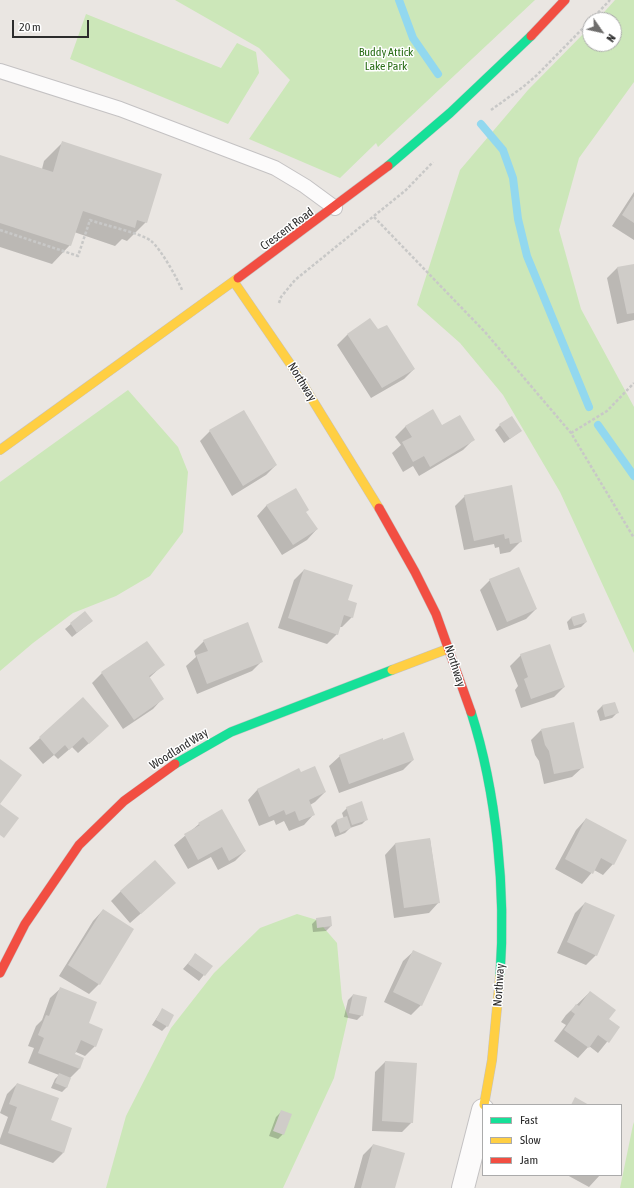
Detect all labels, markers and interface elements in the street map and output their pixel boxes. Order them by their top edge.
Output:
scale bar [14,12,91,38]
north arrow [582,12,622,52]
text: 20 m [19,20,41,34]
text: N [604,32,618,44]
park label: Buddy Attick Lake Park [359,45,413,73]
street label: Crescent Road [258,205,316,253]
street label: Northway [285,360,319,404]
street label: Northway [442,643,468,689]
street label: Woodland Way [147,725,211,773]
street label: Northway [490,963,508,1007]
legend [482,1104,622,1176]
text: Fast [520,1113,538,1127]
text: Slow [520,1133,541,1147]
text: Jam [520,1153,538,1167]

